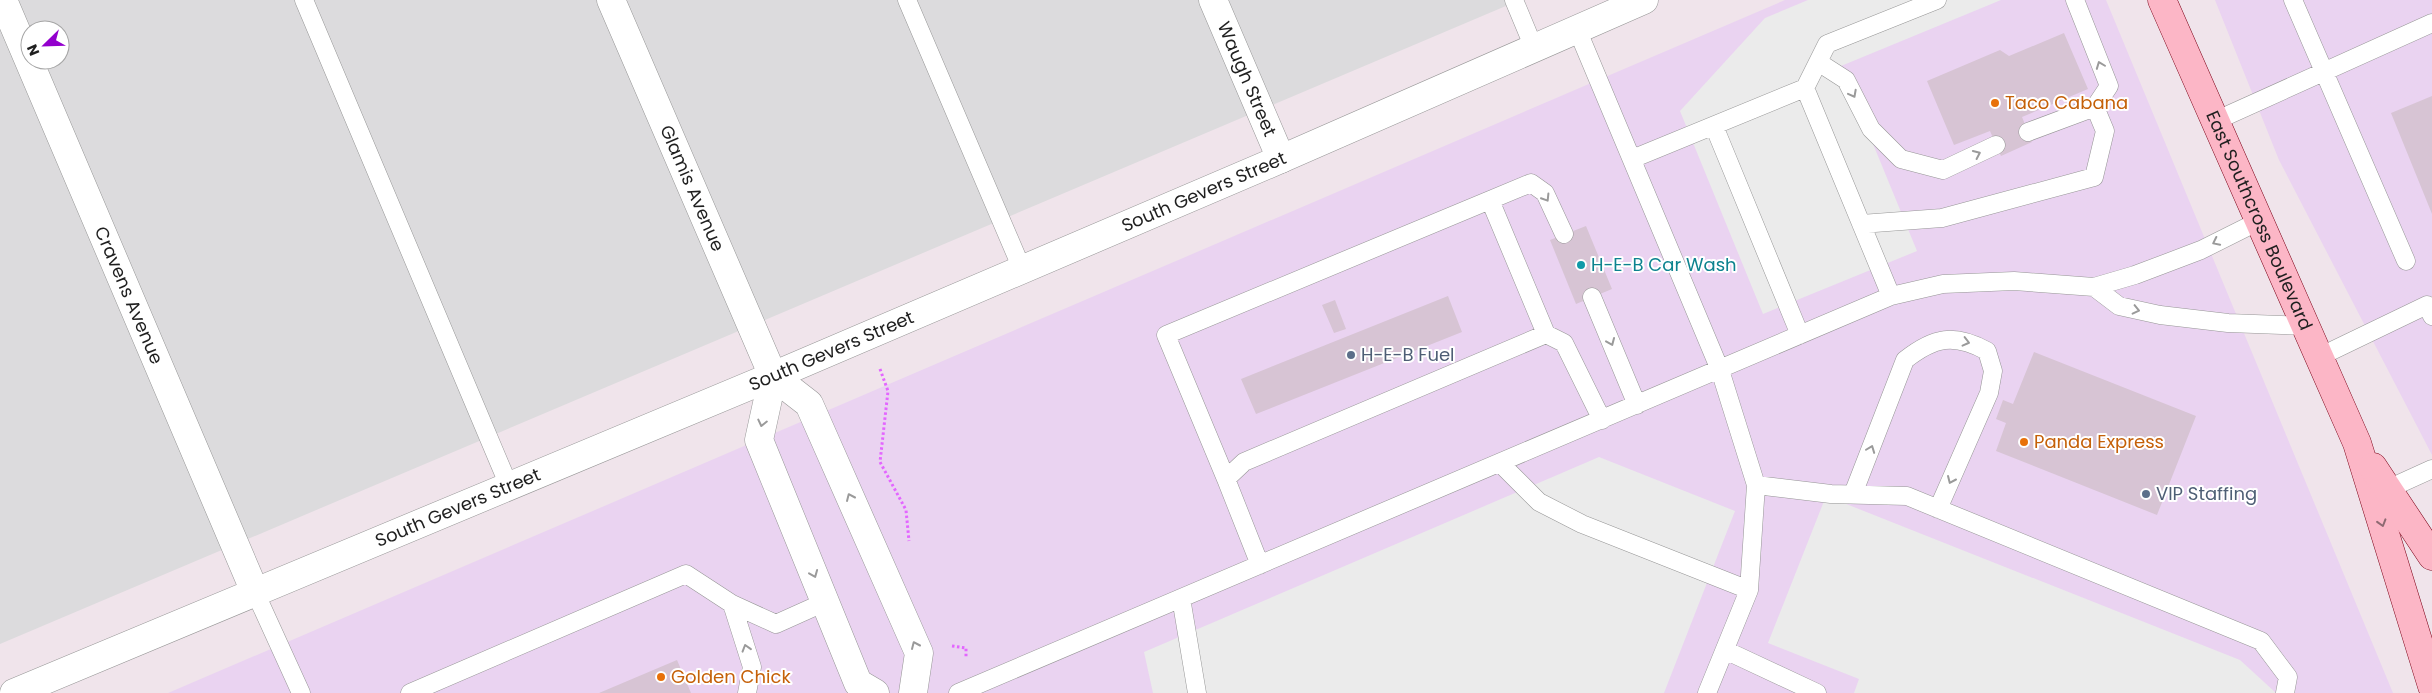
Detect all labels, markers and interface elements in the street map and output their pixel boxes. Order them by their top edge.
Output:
street label: Waugh Street [1212,18,1283,140]
north arrow [20,20,70,70]
text: N [22,41,44,59]
one-way arrow [2096,62,2106,70]
one-way arrow [1847,89,1857,98]
place label: Taco Cabana [2005,90,2128,115]
marker: Taco Cabana [1989,97,2001,109]
street label: East Southcross Boulevard [2200,107,2319,334]
street label: Glamis Avenue [654,121,731,255]
street label: South Gevers Street [1117,145,1290,238]
one-way arrow [1972,150,1981,161]
one-way arrow [1540,192,1549,202]
street label: Cravens Avenue [89,222,170,368]
one-way arrow [2212,236,2221,246]
place label: H-E-B Car Wash [1591,252,1737,277]
marker: H-E-B Car Wash [1575,259,1587,271]
street label: South Gevers Street [745,304,917,397]
one-way arrow [2131,304,2140,315]
one-way arrow [1961,336,1970,347]
one-way arrow [1604,337,1615,346]
place label: H-E-B Fuel [1361,342,1455,367]
marker: H-E-B Fuel [1345,349,1357,361]
one-way arrow [758,419,768,428]
place label: Panda Express [2034,429,2164,454]
marker: Panda Express [2018,436,2030,448]
one-way arrow [1864,445,1875,454]
street label: South Gevers Street [371,462,544,553]
one-way arrow [1946,475,1957,484]
place label: VIP Staffing [2156,481,2257,506]
marker: VIP Staffing [2140,488,2152,500]
one-way arrow [845,493,856,502]
one-way arrow [2376,518,2386,526]
one-way arrow [808,569,818,578]
one-way arrow [911,641,922,650]
one-way arrow [741,644,751,653]
place label: Golden Chick [671,664,791,689]
marker: Golden Chick [655,671,667,683]

